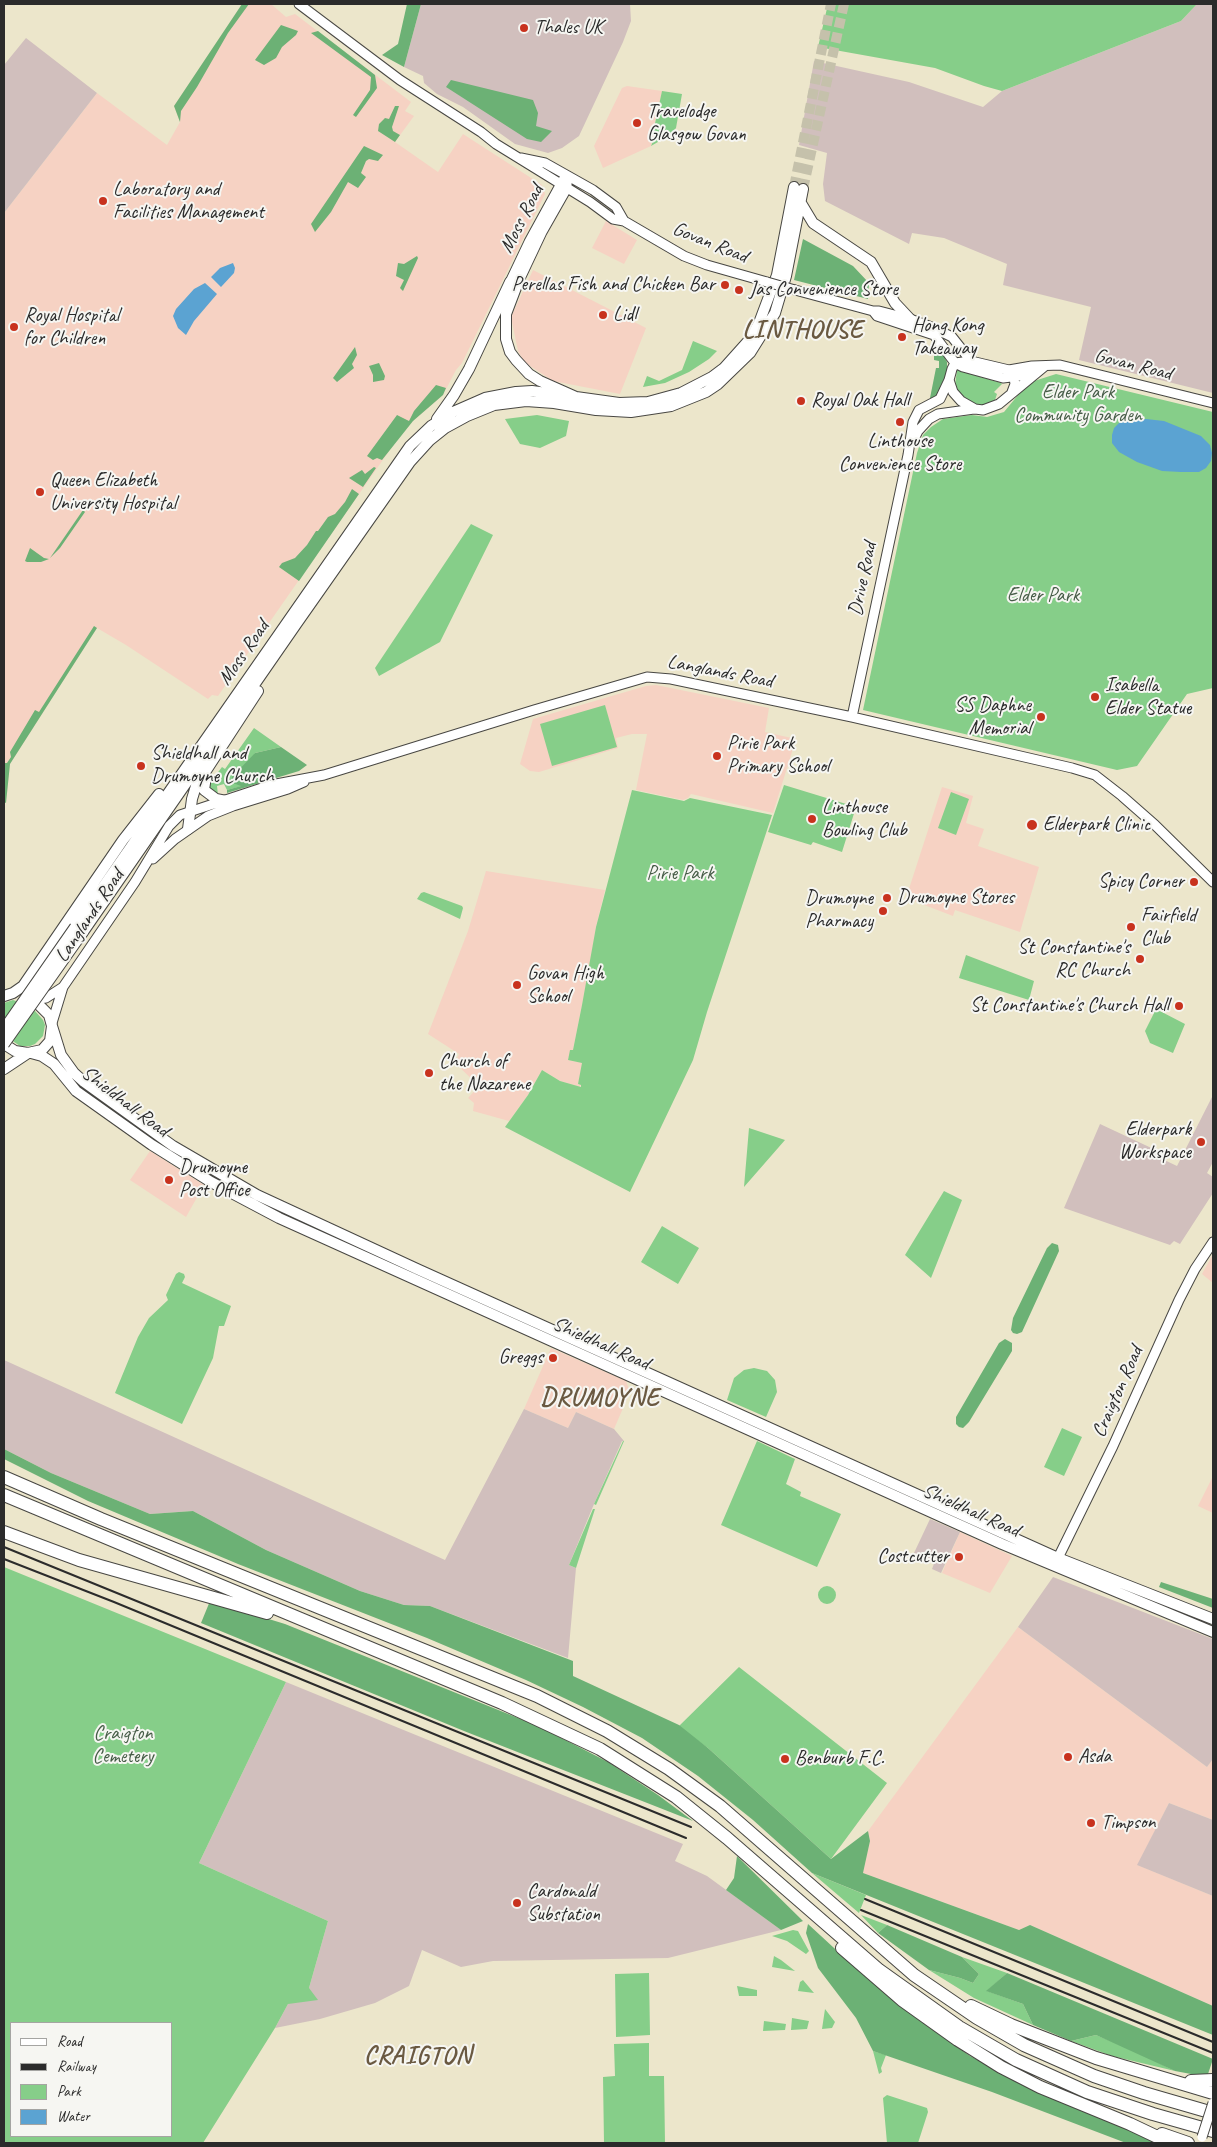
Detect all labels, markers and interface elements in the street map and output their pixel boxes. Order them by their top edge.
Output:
place label: Thales UK [534,16,603,40]
marker: Thales UK [518,22,530,34]
place label: Travelodge Glasgow Govan [647,100,746,147]
marker: Travelodge Glasgow Govan [631,117,643,129]
place label: Laboratory and Facilities Management [113,178,264,225]
street label: Moss Road [495,181,549,257]
marker: Laboratory and Facilities Management [97,195,109,207]
street label: Govan Road [669,217,751,269]
place label: Perellas Fish and Chicken Bar [512,273,715,297]
place label: Jas Convenience Store [749,278,898,302]
marker: Perellas Fish and Chicken Bar [719,279,731,291]
marker: Jas Convenience Store [733,284,745,296]
place label: Lidl [613,303,637,327]
place label: Royal Hospital for Children [24,304,119,351]
marker: Lidl [597,309,609,321]
place label: Hong Kong Takeaway [912,314,983,361]
district label: LINTHOUSE [742,315,864,345]
marker: Royal Hospital for Children [8,321,20,333]
marker: Hong Kong Takeaway [896,331,908,343]
street label: Govan Road [1092,344,1174,386]
park label: Elder Park Community Garden [1014,381,1142,428]
place label: Royal Oak Hall [811,389,909,413]
marker: Royal Oak Hall [795,395,807,407]
marker: Linthouse Convenience Store [894,416,906,428]
place label: Linthouse Convenience Store [839,430,961,477]
place label: Queen Elizabeth University Hospital [50,469,176,516]
marker: Queen Elizabeth University Hospital [34,486,46,498]
street label: Drive Road [844,540,882,618]
park label: Elder Park [1007,584,1079,608]
street label: Moss Road [213,616,275,690]
street label: Langlands Road [665,650,775,694]
place label: Isabella Elder Statue [1105,674,1191,721]
marker: Isabella Elder Statue [1089,691,1101,703]
place label: SS Daphne Memorial [954,694,1031,741]
marker: SS Daphne Memorial [1035,711,1047,723]
place label: Pirie Park Primary School [727,732,829,779]
place label: Shieldhall and Drumoyne Church [151,742,274,789]
marker: Pirie Park Primary School [711,750,723,762]
marker: Shieldhall and Drumoyne Church [135,760,147,772]
place label: Linthouse Bowling Club [822,796,907,843]
marker: Linthouse Bowling Club [806,813,818,825]
place label: Elderpark Clinic [1043,813,1150,837]
marker: Elderpark Clinic [1025,818,1039,832]
park label: Pirie Park [646,862,714,886]
street label: Langlands Road [50,865,130,967]
place label: Spicy Corner [1098,870,1184,894]
marker: Spicy Corner [1188,876,1200,888]
place label: Drumoyne Stores [897,886,1014,910]
place label: Drumoyne Pharmacy [805,887,873,934]
marker: Drumoyne Stores [881,892,893,904]
place label: Fairfield Club [1141,904,1196,951]
marker: Drumoyne Pharmacy [877,905,889,917]
marker: Fairfield Club [1125,921,1137,933]
place label: St Constantine's RC Church [1017,936,1130,983]
marker: St Constantine's RC Church [1134,953,1146,965]
place label: Govan High School [527,962,604,1009]
marker: Govan High School [511,979,523,991]
place label: St Constantine's Church Hall [970,994,1169,1018]
marker: St Constantine's Church Hall [1173,1000,1185,1012]
place label: Church of the Nazarene [439,1050,530,1097]
street label: Shieldhall Road [76,1061,174,1143]
marker: Church of the Nazarene [423,1067,435,1079]
place label: Elderpark Workspace [1119,1118,1191,1165]
marker: Elderpark Workspace [1195,1136,1207,1148]
place label: Drumoyne Post Office [179,1156,250,1203]
marker: Drumoyne Post Office [163,1174,175,1186]
street label: Shieldhall Road [549,1312,653,1376]
street label: Craigton Road [1087,1343,1149,1441]
place label: Greggs [499,1346,543,1370]
marker: Greggs [547,1352,559,1364]
district label: DRUMOYNE [540,1383,660,1413]
street label: Shieldhall Road [919,1479,1023,1543]
place label: Costcutter [877,1545,949,1569]
marker: Costcutter [953,1551,965,1563]
park label: Craigton Cemetery [93,1722,153,1769]
place label: Asda [1078,1745,1111,1769]
place label: Benburb F.C. [795,1747,884,1771]
marker: Asda [1062,1751,1074,1763]
marker: Benburb F.C. [779,1753,791,1765]
place label: Timpson [1101,1811,1156,1835]
marker: Timpson [1085,1817,1097,1829]
place label: Cardonald Substation [527,1880,600,1927]
marker: Cardonald Substation [511,1897,523,1909]
legend [10,2022,172,2137]
text: Road [57,2032,82,2051]
district label: CRAIGTON [364,2041,472,2071]
text: Railway [57,2057,96,2076]
text: Park [57,2082,81,2101]
text: Water [57,2107,90,2126]

